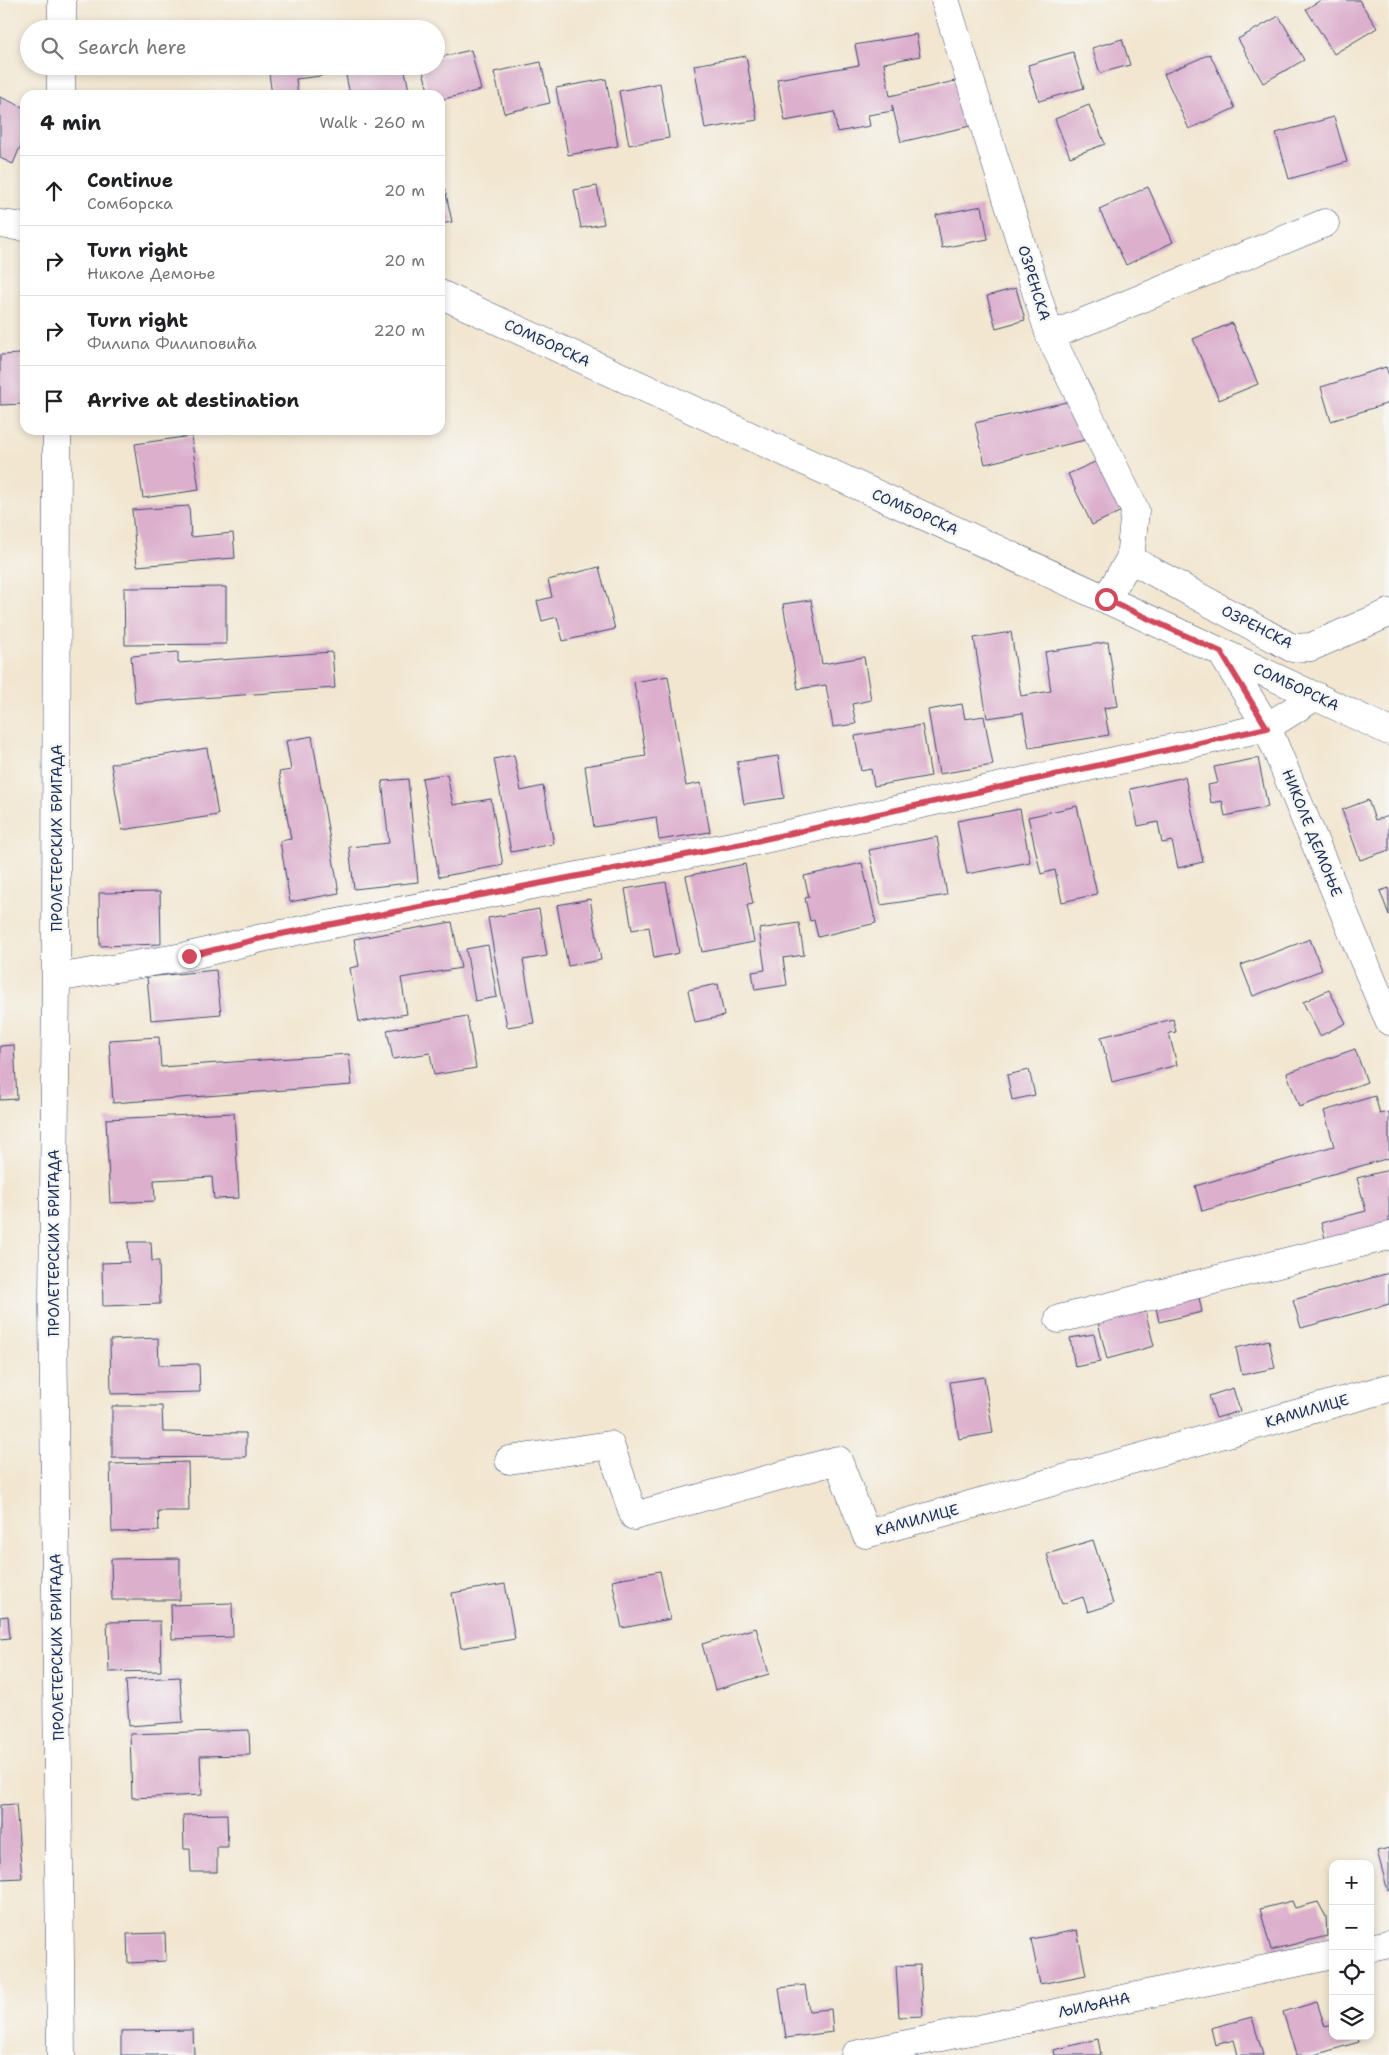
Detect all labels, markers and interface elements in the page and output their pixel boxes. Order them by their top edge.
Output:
search box [20,20,445,75]
icon: search [38,34,66,62]
text: Search here [78,35,187,60]
text: 4 min [40,109,101,137]
text: Walk · 260 m [319,112,425,133]
text: Continue [87,168,173,193]
icon: ahead [40,177,68,205]
text: 20 m [384,180,425,201]
text: Сомборска [87,193,173,214]
text: Turn right [87,238,188,263]
street label: ОЗРЕНСКА [1013,243,1055,323]
icon: right [40,247,68,275]
text: 20 m [384,250,425,271]
text: Николе Демоње [87,263,216,284]
text: Turn right [87,308,188,333]
street label: СОМБОРСКА [501,314,593,372]
icon: right [40,317,68,345]
text: 220 m [373,320,425,341]
text: Филипа Филиповића [87,333,257,354]
icon: arrive [40,387,68,415]
text: Arrive at destination [87,388,299,413]
street label: СОМБОРСКА [869,484,961,540]
route start [1095,588,1118,611]
street label: ОЗРЕНСКА [1218,600,1296,654]
street label: СОМБОРСКА [1250,658,1342,716]
street label: ПРОЛЕТЕРСКИХ БРИГАДА [47,744,67,932]
street label: НИКОЛЕ ДЕМОЊЕ [1277,766,1347,900]
route end [178,945,201,968]
street label: ПРОЛЕТЕРСКИХ БРИГАДА [44,1149,64,1337]
street label: КАМИЛИЦЕ [1263,1390,1351,1432]
street label: КАМИЛИЦЕ [873,1499,961,1541]
street label: ПРОЛЕТЕРСКИХ БРИГАДА [45,1553,69,1741]
map controls [1329,1860,1374,2040]
button: + [1329,1860,1374,1905]
button: − [1329,1905,1374,1950]
button: locate [1329,1950,1374,1995]
street label: ЉИЉАНА [1056,1988,1132,2022]
button: layers [1329,1995,1374,2040]

